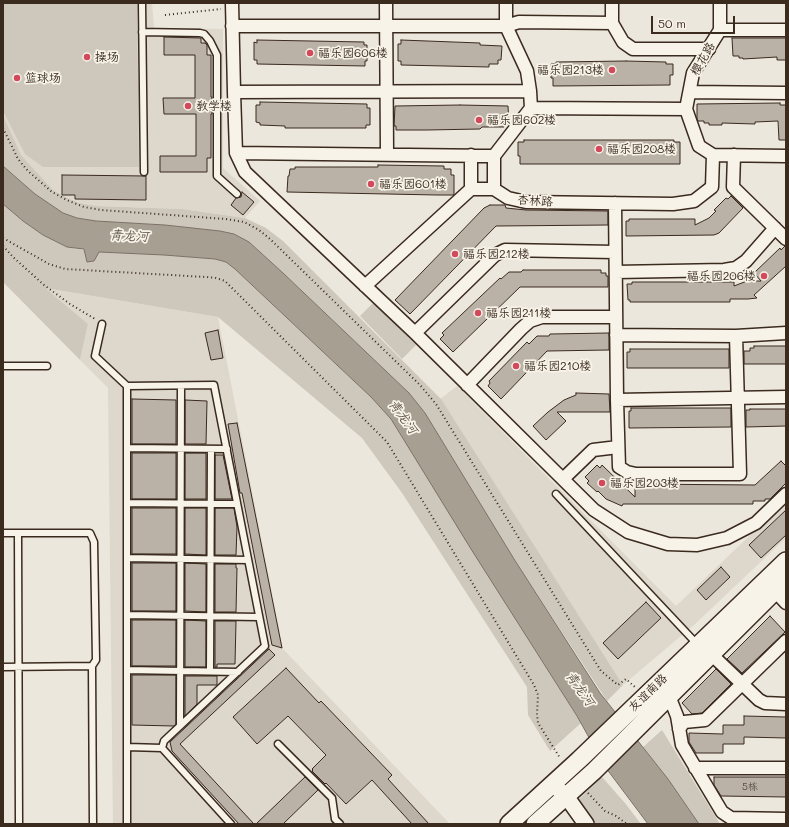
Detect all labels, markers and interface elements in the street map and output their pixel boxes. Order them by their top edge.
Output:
scale bar [653,8,737,34]
text: 50 m [658,15,686,31]
street label: 樱花路 [688,40,718,78]
place label: 福乐园606楼 [318,46,388,60]
marker: 福乐园606楼 [305,48,315,58]
place label: 操场 [95,50,119,64]
marker: 操场 [82,52,92,62]
place label: 福乐园213楼 [537,63,604,77]
marker: 福乐园213楼 [607,65,617,75]
place label: 篮球场 [25,71,61,85]
marker: 篮球场 [12,73,22,83]
place label: 教学楼 [196,99,232,113]
marker: 教学楼 [183,101,193,111]
place label: 福乐园602楼 [487,113,556,127]
marker: 福乐园602楼 [474,115,484,125]
place label: 福乐园208楼 [607,142,676,156]
marker: 福乐园208楼 [594,144,604,154]
place label: 福乐园601楼 [379,177,447,191]
marker: 福乐园601楼 [366,179,376,189]
street label: 杏林路 [517,193,553,209]
water label: 青龙河 [109,227,149,245]
place label: 福乐园212楼 [463,247,530,261]
marker: 福乐园212楼 [450,249,460,259]
place label: 福乐园206楼 [687,269,756,283]
marker: 福乐园206楼 [759,271,769,281]
place label: 福乐园211楼 [486,306,551,320]
marker: 福乐园211楼 [473,308,483,318]
place label: 福乐园210楼 [524,359,591,373]
marker: 福乐园210楼 [511,361,521,371]
water label: 青龙河 [385,397,421,437]
place label: 福乐园203楼 [610,476,679,490]
marker: 福乐园203楼 [597,478,607,488]
water label: 青龙河 [562,669,598,709]
street label: 友谊南路 [626,671,670,715]
house number: 5栋 [742,781,758,793]

